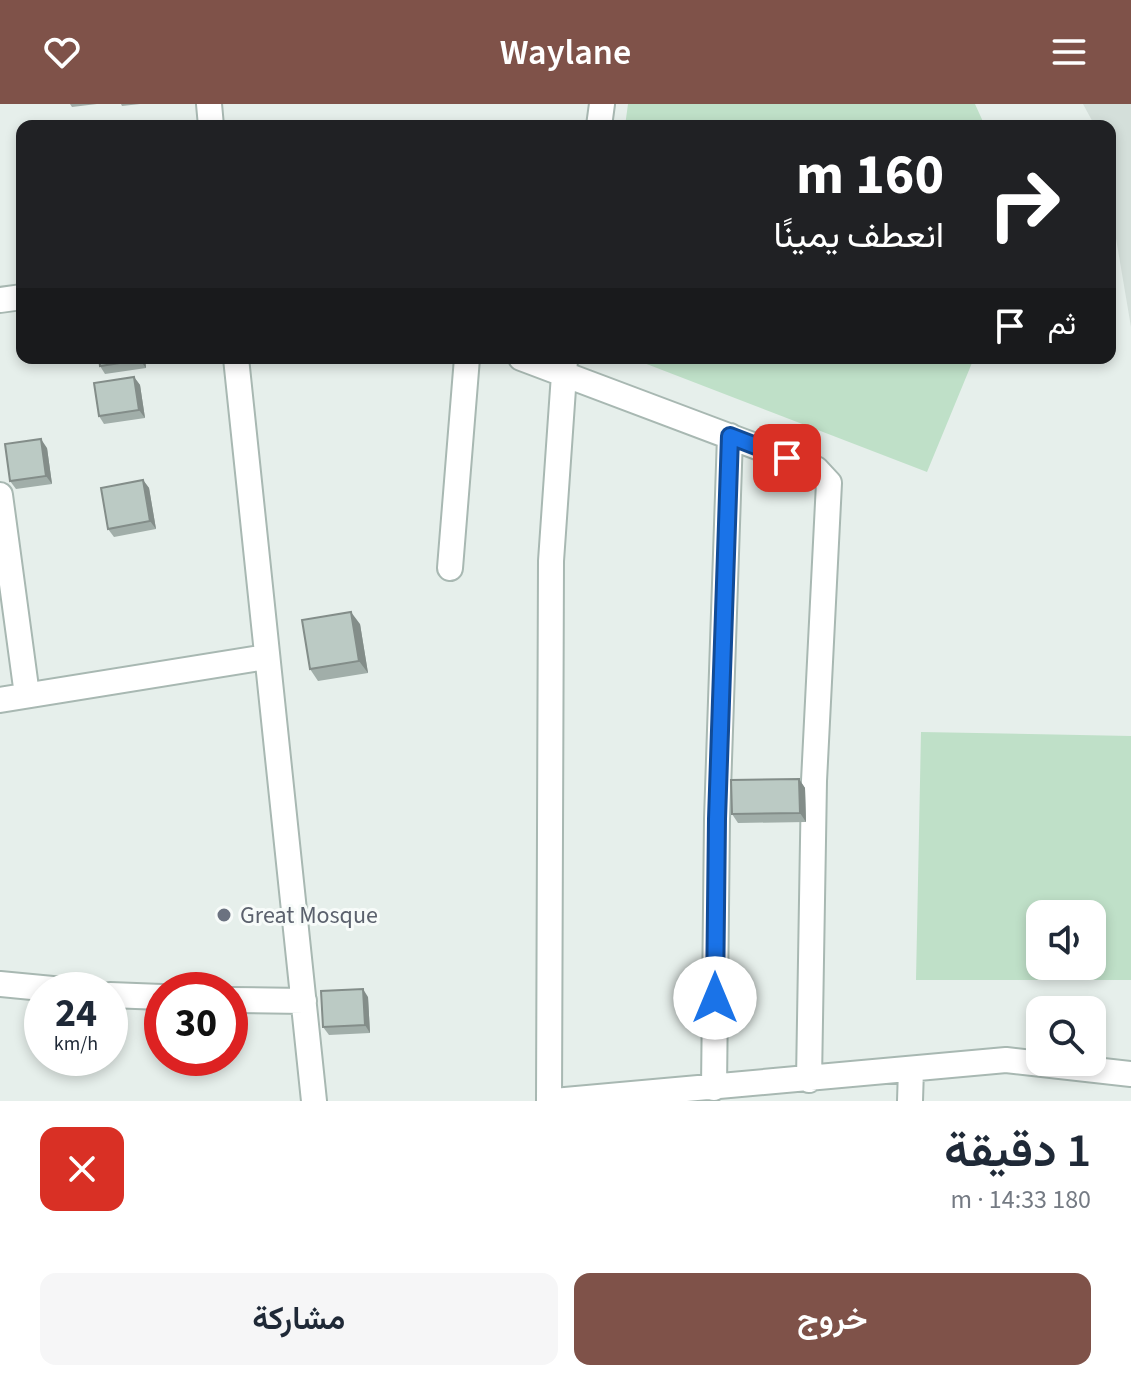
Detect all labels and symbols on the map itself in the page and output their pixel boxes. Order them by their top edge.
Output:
pin [753,424,821,492]
place label: Great Mosque [240,898,378,933]
marker: Great Mosque [215,906,233,924]
position arrow [673,956,757,1040]
speed limit sign: 30 [144,972,248,1076]

